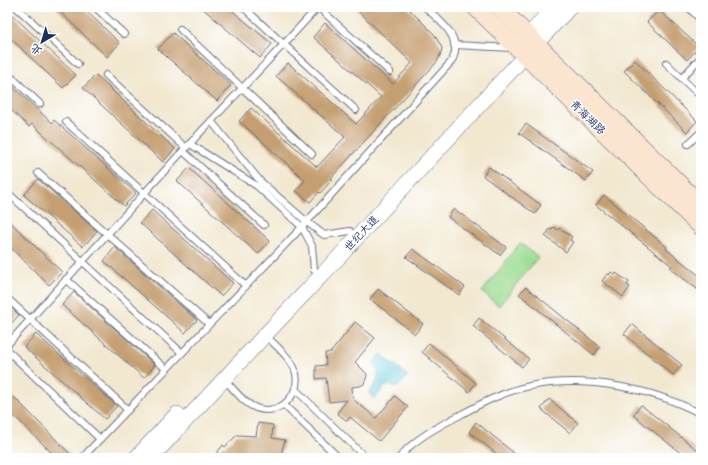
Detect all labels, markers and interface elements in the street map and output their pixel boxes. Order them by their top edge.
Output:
north arrow [22,22,62,62]
text: 北 [27,40,45,59]
street label: 青海湖路 [567,97,609,138]
street label: 世纪大道 [341,212,382,255]

